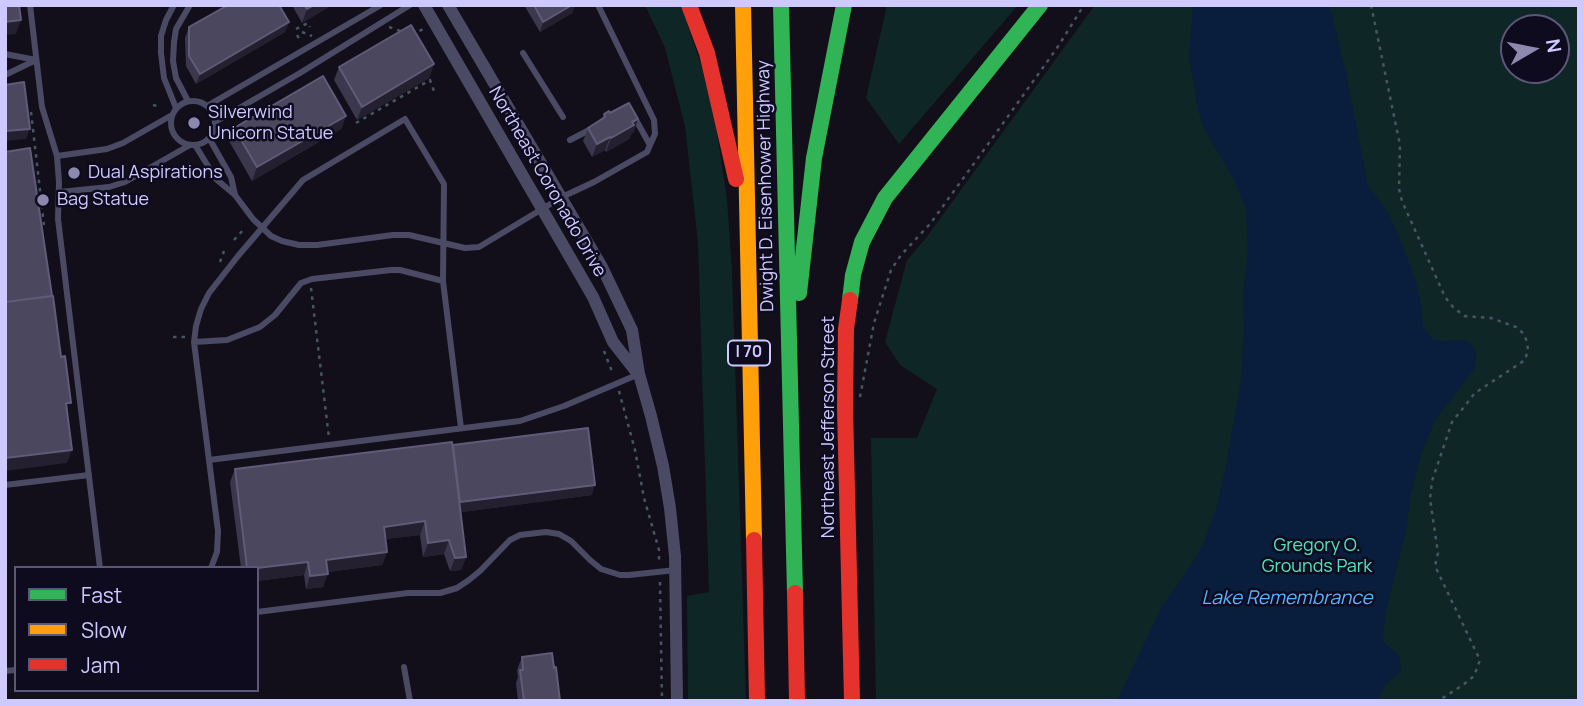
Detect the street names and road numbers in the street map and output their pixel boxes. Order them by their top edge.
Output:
street label: Dwight D. Eisenhower Highway [753,60,779,312]
street label: Northeast Coronado Drive [484,83,610,281]
street label: Northeast Jefferson Street [818,316,840,538]
road number: I 70 [728,340,770,366]

